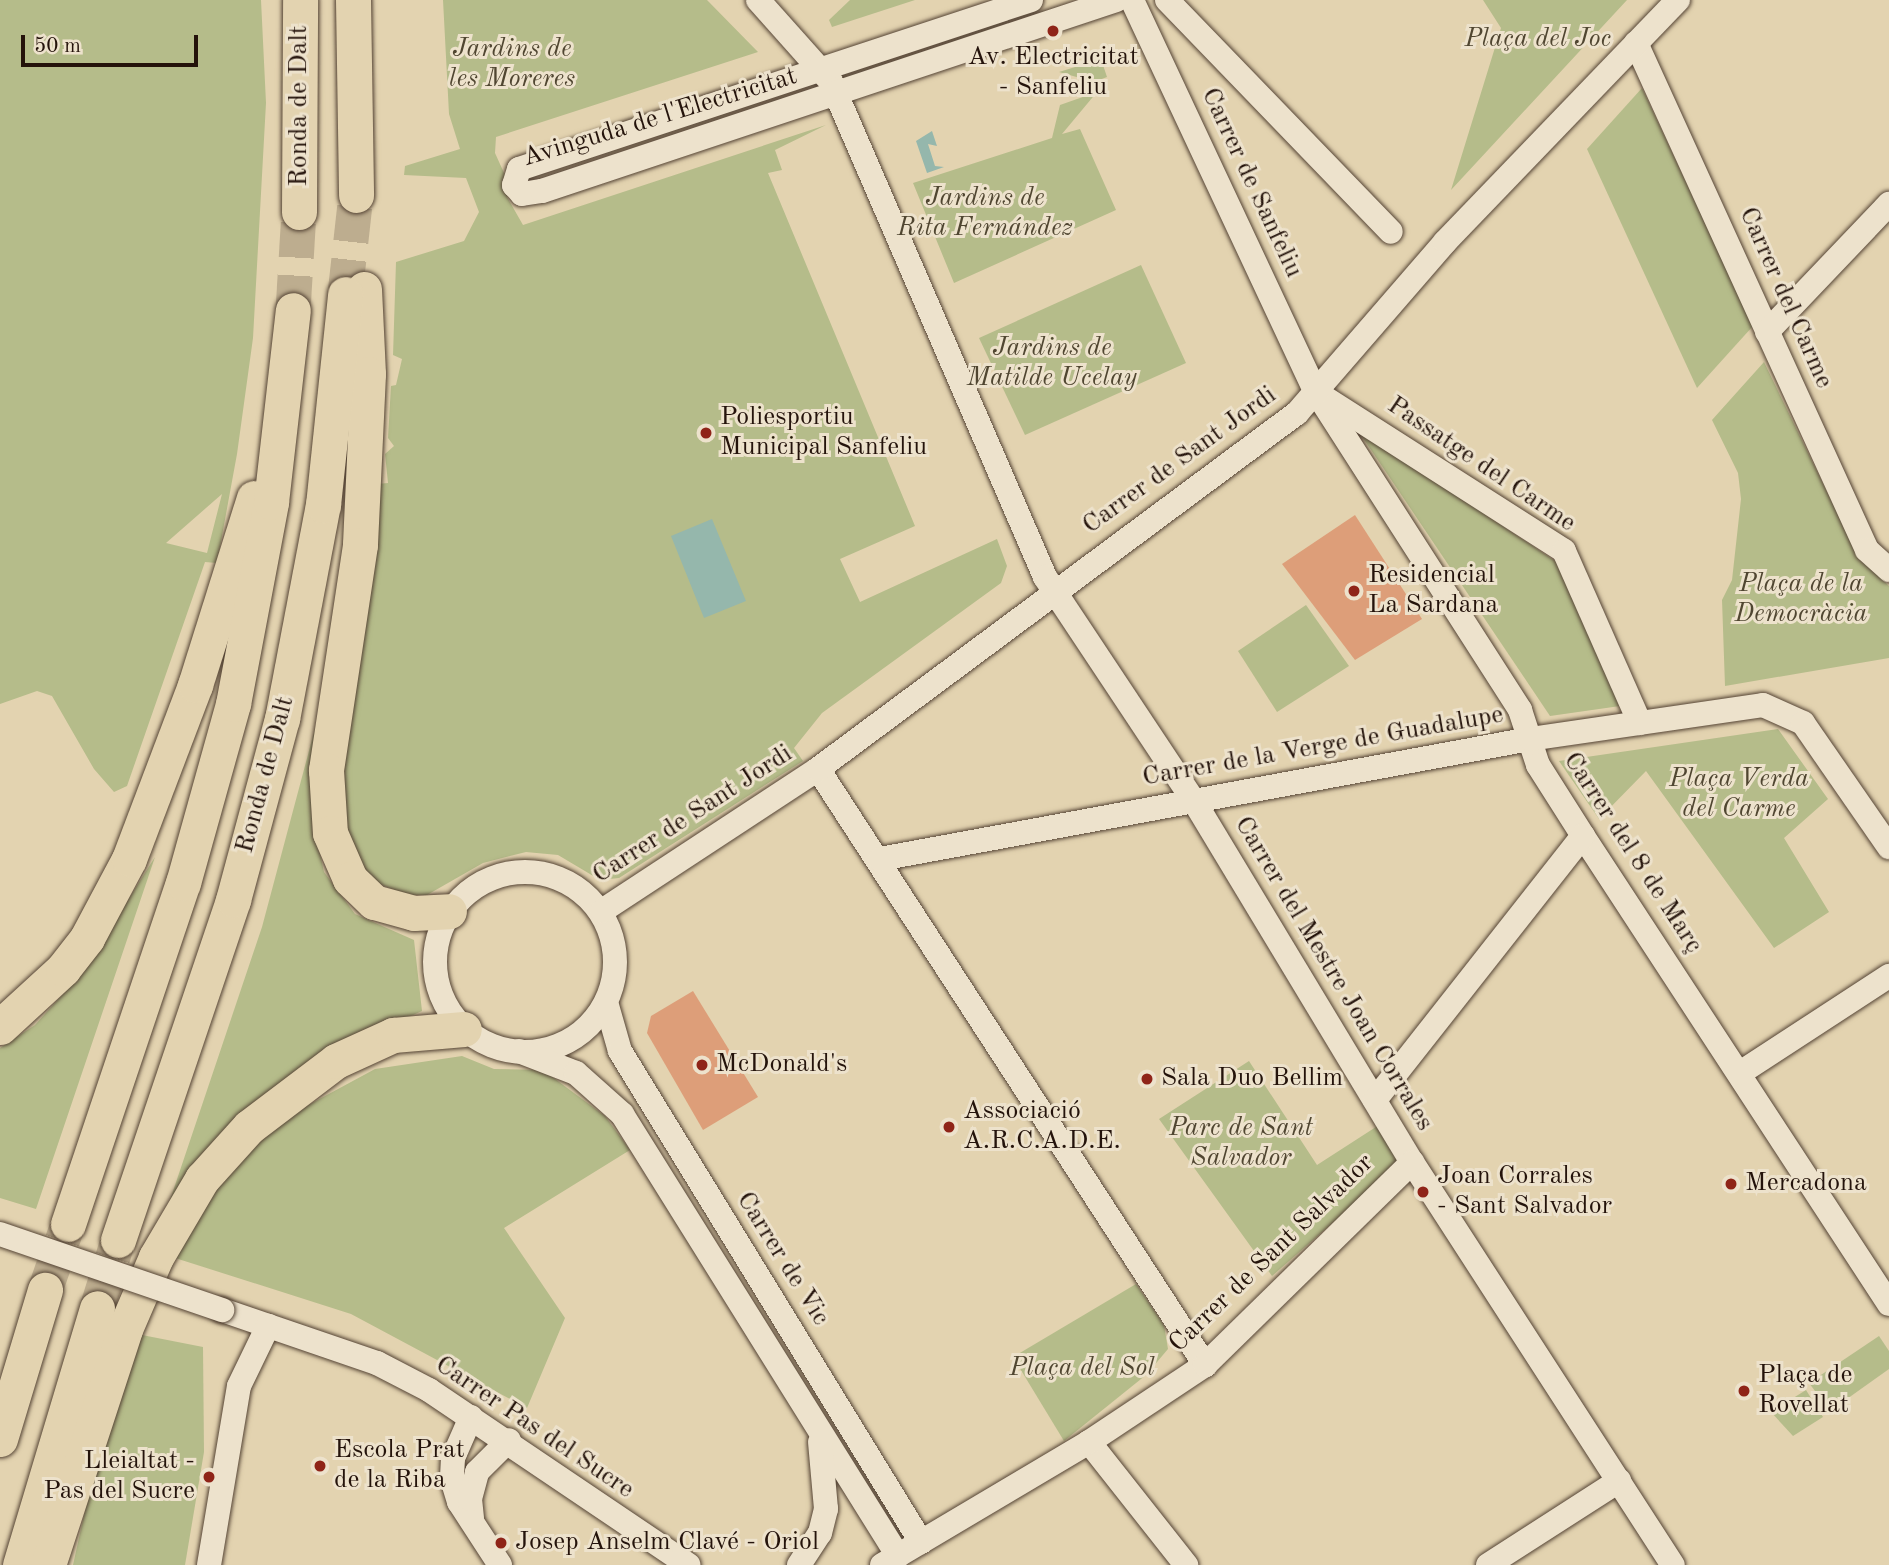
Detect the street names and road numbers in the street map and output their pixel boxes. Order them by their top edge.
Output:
street label: Ronda de Dalt [284,25,316,187]
street label: Avinguda de l'Electricitat [519,61,801,175]
street label: Carrer de Sanfeliu [1193,83,1309,283]
street label: Carrer del Carme [1731,203,1839,393]
street label: Carrer de Sant Jordi [1077,380,1283,542]
street label: Passatge del Carme [1381,390,1581,540]
street label: Ronda de Dalt [230,693,302,857]
street label: Carrer de la Verge de Guadalupe [1140,700,1506,794]
street label: Carrer de Sant Jordi [587,739,799,891]
street label: Carrer del 8 de Març [1555,747,1709,959]
street label: Carrer del Mestre Joan Corrales [1227,811,1439,1137]
street label: Carrer de Sant Salvador [1163,1148,1381,1360]
street label: Carrer de Vic [729,1186,835,1332]
street label: Carrer Pas del Sucre [429,1350,639,1506]

